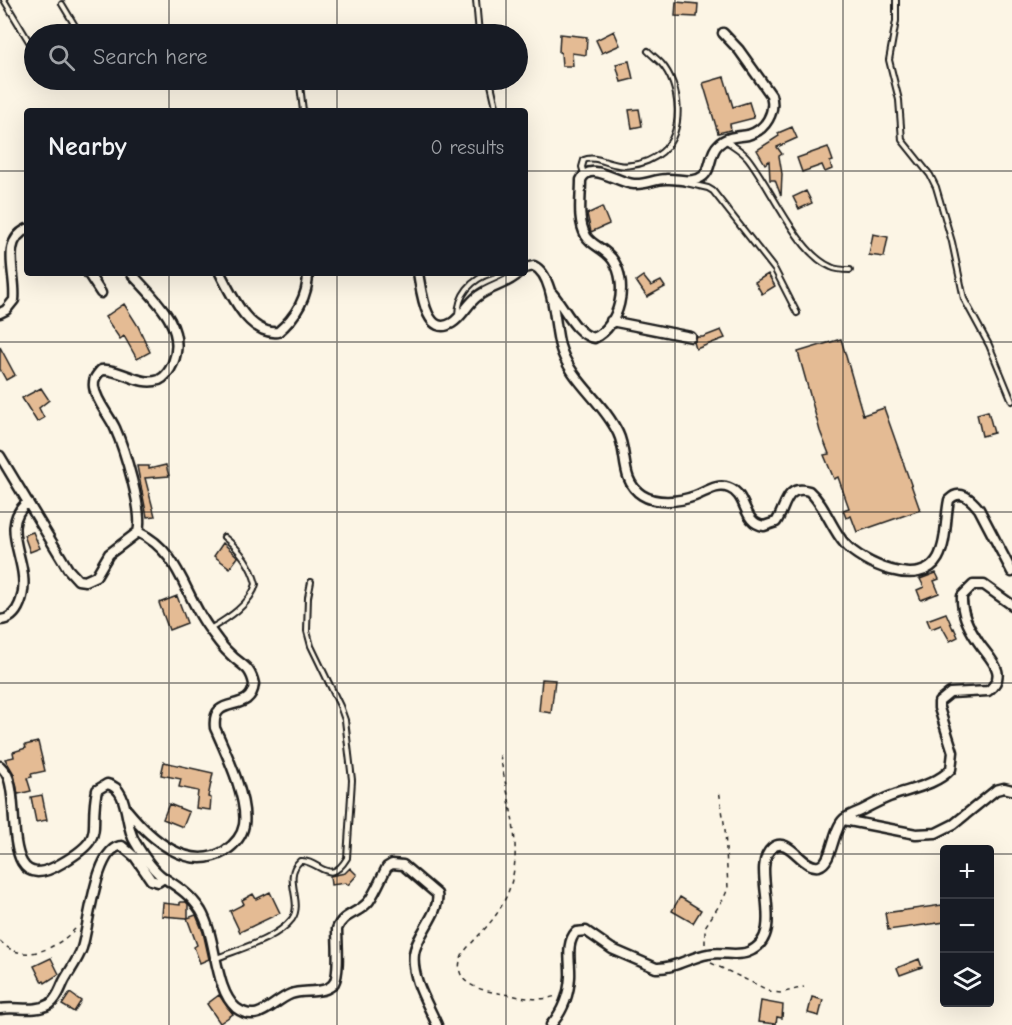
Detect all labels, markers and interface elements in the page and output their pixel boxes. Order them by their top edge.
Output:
search box [24,24,528,90]
icon: search [45,41,78,74]
text: Search here [93,44,208,70]
text: Nearby [48,132,127,162]
text: 0 results [431,136,504,159]
map controls [940,845,994,1007]
button: + [940,845,994,899]
button: − [940,899,994,953]
button: layers [940,953,994,1007]

